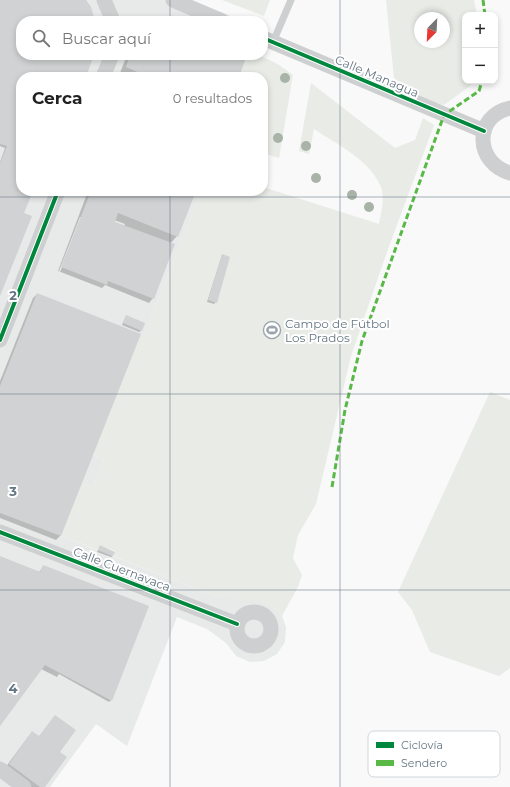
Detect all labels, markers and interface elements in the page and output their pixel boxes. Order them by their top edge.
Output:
north arrow [414,12,450,48]
map controls [462,12,498,84]
button: + [462,12,498,48]
search box [16,16,268,60]
icon: search [30,27,52,49]
text: Buscar aquí [62,29,151,48]
button: − [462,48,498,84]
street label: Calle Managua [333,52,421,100]
text: Cerca [32,88,82,108]
text: 0 resultados [173,90,252,106]
text: 2 [9,287,17,303]
place label: Campo de Fútbol Los Prados [285,316,390,345]
sports icon: Campo de Fútbol Los Prados [262,320,282,340]
text: 3 [8,483,17,499]
street label: Calle Cuernavaca [71,544,173,594]
text: 4 [9,680,18,696]
legend [368,731,500,777]
text: Ciclovía [401,738,443,752]
text: Sendero [401,756,447,770]

